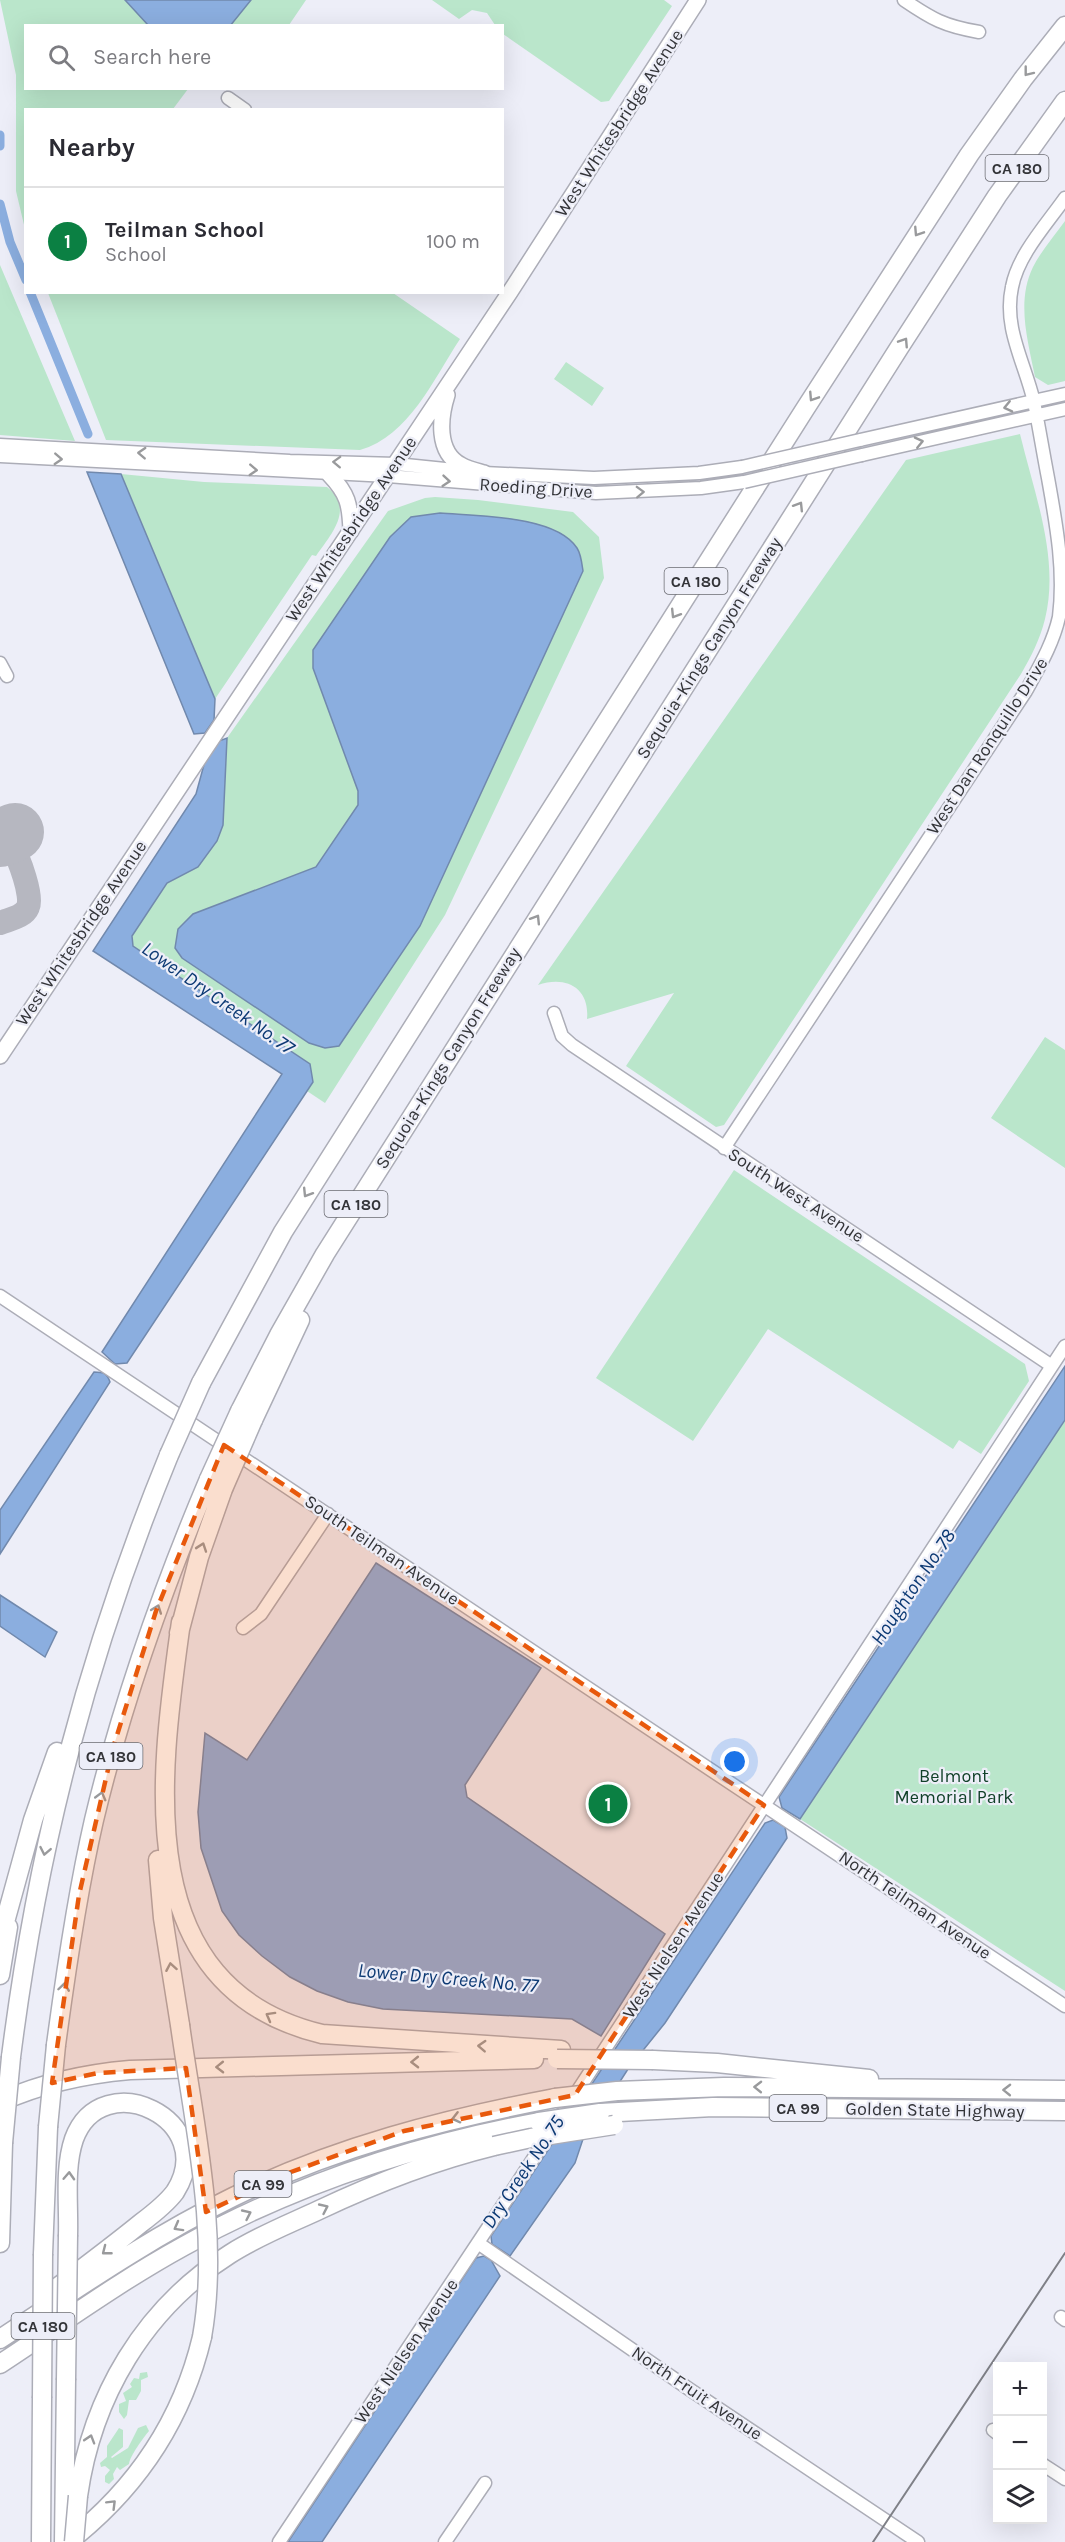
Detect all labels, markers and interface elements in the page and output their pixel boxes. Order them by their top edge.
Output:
search box [24,24,504,90]
street label: West Whitesbridge Avenue [550,25,688,221]
icon: search [45,41,78,74]
text: Search here [93,44,211,70]
one-way arrow [1025,65,1036,76]
text: Nearby [48,132,135,163]
road number: CA 180 [986,155,1048,181]
text: Teilman School [105,217,264,243]
one-way arrow [914,225,925,236]
text: 1 [64,230,71,253]
text: 100 m [426,230,480,253]
text: School [105,243,167,266]
one-way arrow [896,338,908,348]
one-way arrow [809,390,820,401]
one-way arrow [1003,400,1013,413]
street label: West Whitesbridge Avenue [281,432,421,626]
one-way arrow [914,436,924,449]
one-way arrow [138,446,147,459]
one-way arrow [54,452,63,465]
one-way arrow [333,456,342,469]
one-way arrow [249,463,258,476]
street label: Roeding Drive [479,473,593,503]
one-way arrow [441,474,450,487]
one-way arrow [636,485,645,498]
one-way arrow [792,502,803,513]
street label: Sequoia–Kings Canyon Freeway [632,533,787,763]
road number: CA 180 [664,568,728,594]
one-way arrow [671,608,682,619]
street label: West Dan Ronquillo Drive [921,653,1053,839]
street label: West Whitesbridge Avenue [11,836,151,1030]
one-way arrow [529,915,541,925]
water label: Lower Dry Creek No. 77 [137,937,300,1060]
street label: Sequoia–Kings Canyon Freeway [371,943,526,1173]
street label: South West Avenue [724,1143,868,1247]
one-way arrow [303,1187,315,1197]
road number: CA 180 [324,1191,388,1217]
street label: South Teilman Avenue [300,1490,464,1610]
water label: Houghton No. 78 [866,1525,960,1649]
one-way arrow [195,1542,208,1553]
one-way arrow [149,1604,162,1615]
road number: CA 180 [80,1743,142,1769]
your location [720,1747,749,1776]
park label: Belmont Memorial Park [895,1765,1013,1808]
pin: 1 [588,1782,628,1826]
one-way arrow [93,1791,106,1801]
one-way arrow [39,1846,52,1856]
street label: North Teilman Avenue [835,1846,995,1964]
street label: West Nielsen Avenue [617,1868,729,2022]
water label: Lower Dry Creek No. 77 [357,1959,541,1997]
one-way arrow [165,1962,178,1972]
one-way arrow [57,1982,69,1991]
one-way arrow [266,2012,276,2023]
one-way arrow [477,2039,486,2052]
one-way arrow [410,2056,419,2069]
one-way arrow [215,2061,224,2074]
one-way arrow [753,2081,762,2093]
one-way arrow [1002,2084,1011,2096]
road number: CA 99 [770,2095,826,2121]
street label: Golden State Highway [845,2097,1025,2123]
one-way arrow [451,2110,461,2123]
water label: Dry Creek No. 75 [477,2111,569,2233]
road number: CA 99 [234,2171,292,2197]
one-way arrow [63,2172,76,2181]
one-way arrow [317,2203,328,2215]
one-way arrow [240,2209,251,2221]
one-way arrow [173,2220,184,2231]
one-way arrow [101,2244,112,2255]
street label: West Nielsen Avenue [349,2274,463,2428]
road number: CA 180 [12,2313,74,2339]
street label: North Fruit Avenue [627,2341,767,2445]
map controls [993,2362,1047,2524]
button: + [993,2362,1047,2416]
button: − [993,2416,1047,2470]
one-way arrow [83,2434,95,2445]
button: layers [993,2470,1047,2524]
one-way arrow [104,2500,115,2511]

